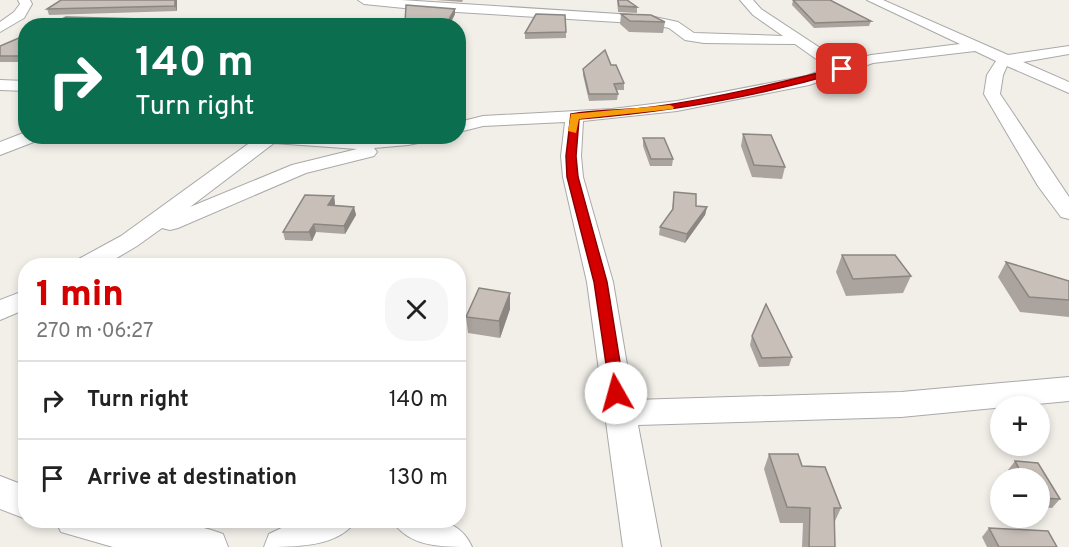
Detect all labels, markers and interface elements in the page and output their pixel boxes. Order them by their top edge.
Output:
text: 140 m [135,38,254,91]
icon: right [36,42,114,120]
pin [816,43,867,94]
icon: arrive [825,52,858,85]
text: Turn right [135,90,254,124]
text: 1 min [36,273,124,319]
button: close [385,278,448,341]
text: 270 m · 06:27 [36,319,154,345]
position arrow [584,361,648,425]
icon: right [36,384,69,417]
text: Turn right [87,387,189,414]
text: 140 m [389,387,448,414]
map controls [990,396,1050,528]
button: + [990,396,1050,456]
icon: arrive [36,462,69,495]
text: Arrive at destination [87,465,297,492]
text: 130 m [389,465,448,492]
button: − [990,468,1050,528]

